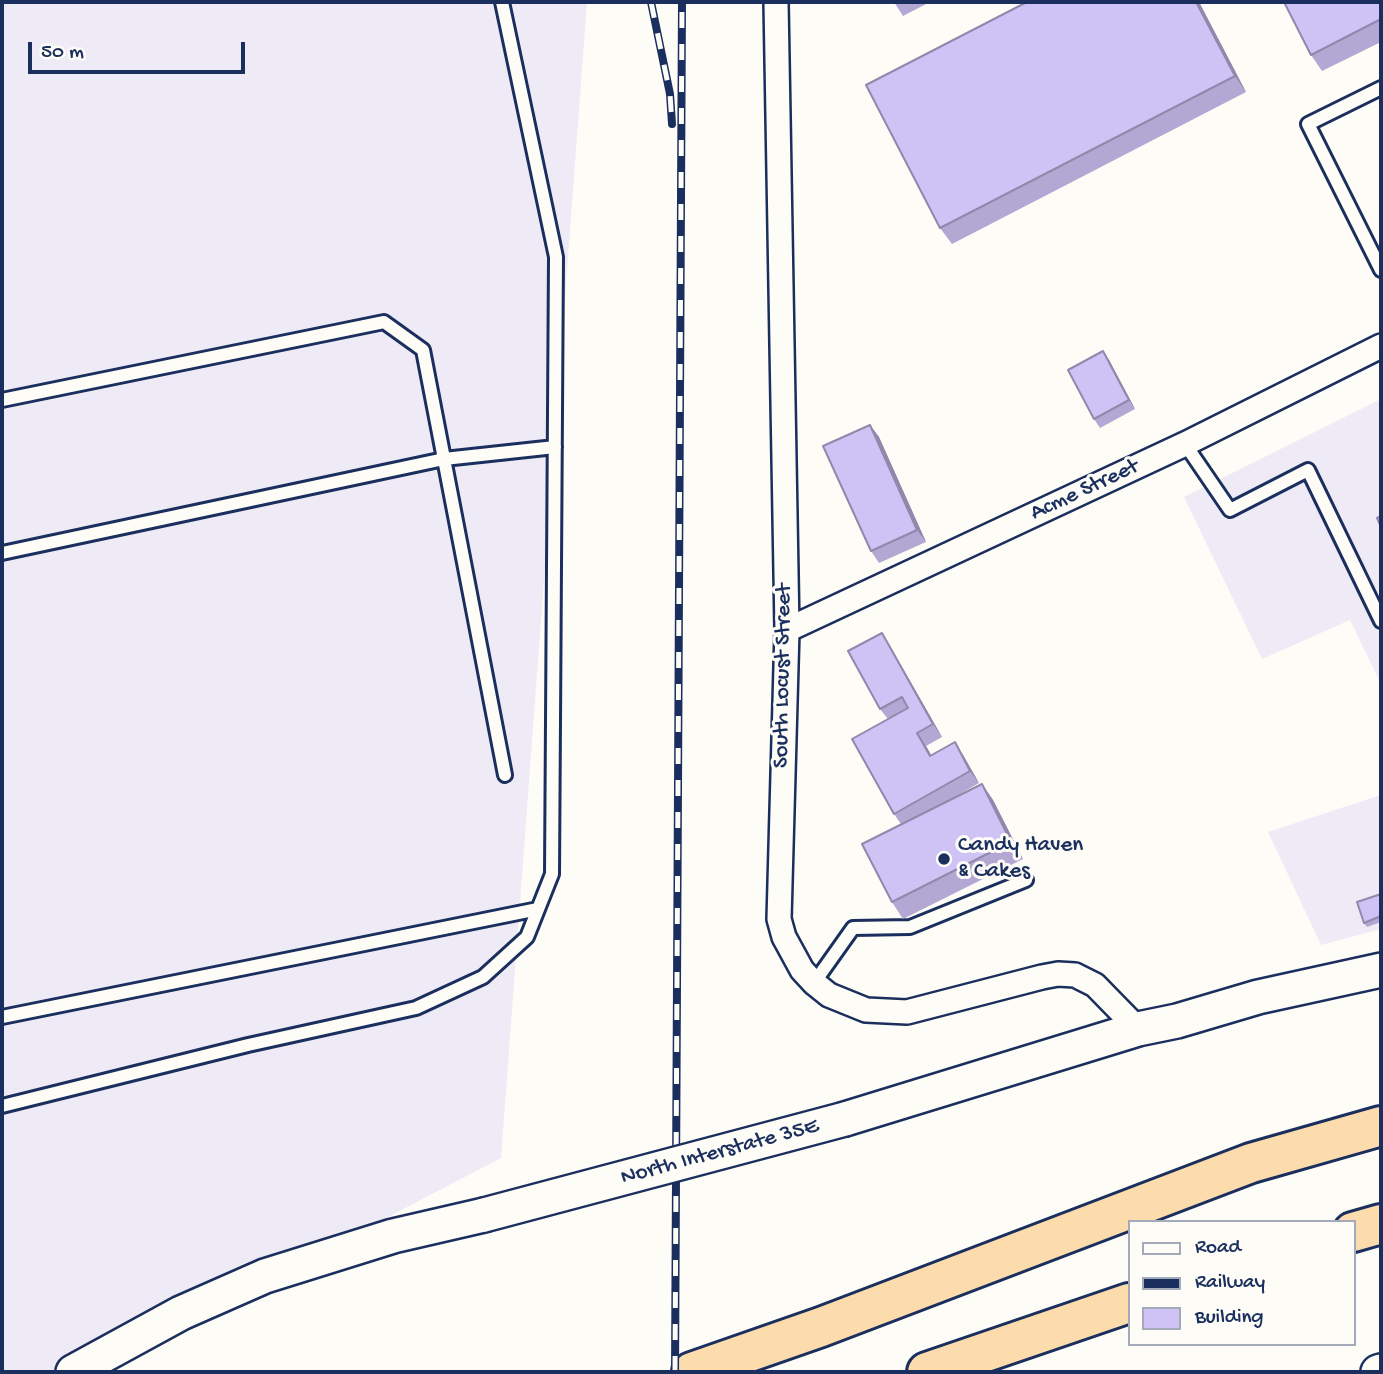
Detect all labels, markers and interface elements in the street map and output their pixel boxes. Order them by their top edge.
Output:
scale bar [32,28,248,72]
text: 50 m [41,41,84,66]
street label: Acme Street [1026,454,1144,528]
street label: South Locust Street [769,584,799,768]
place label: Candy Haven & Cakes [958,832,1083,886]
marker: Candy Haven & Cakes [936,851,952,867]
street label: North Interstate 35E [618,1113,822,1193]
legend [1128,1220,1355,1346]
text: Road [1195,1236,1241,1261]
text: Railway [1195,1271,1265,1296]
text: Building [1195,1306,1264,1331]

